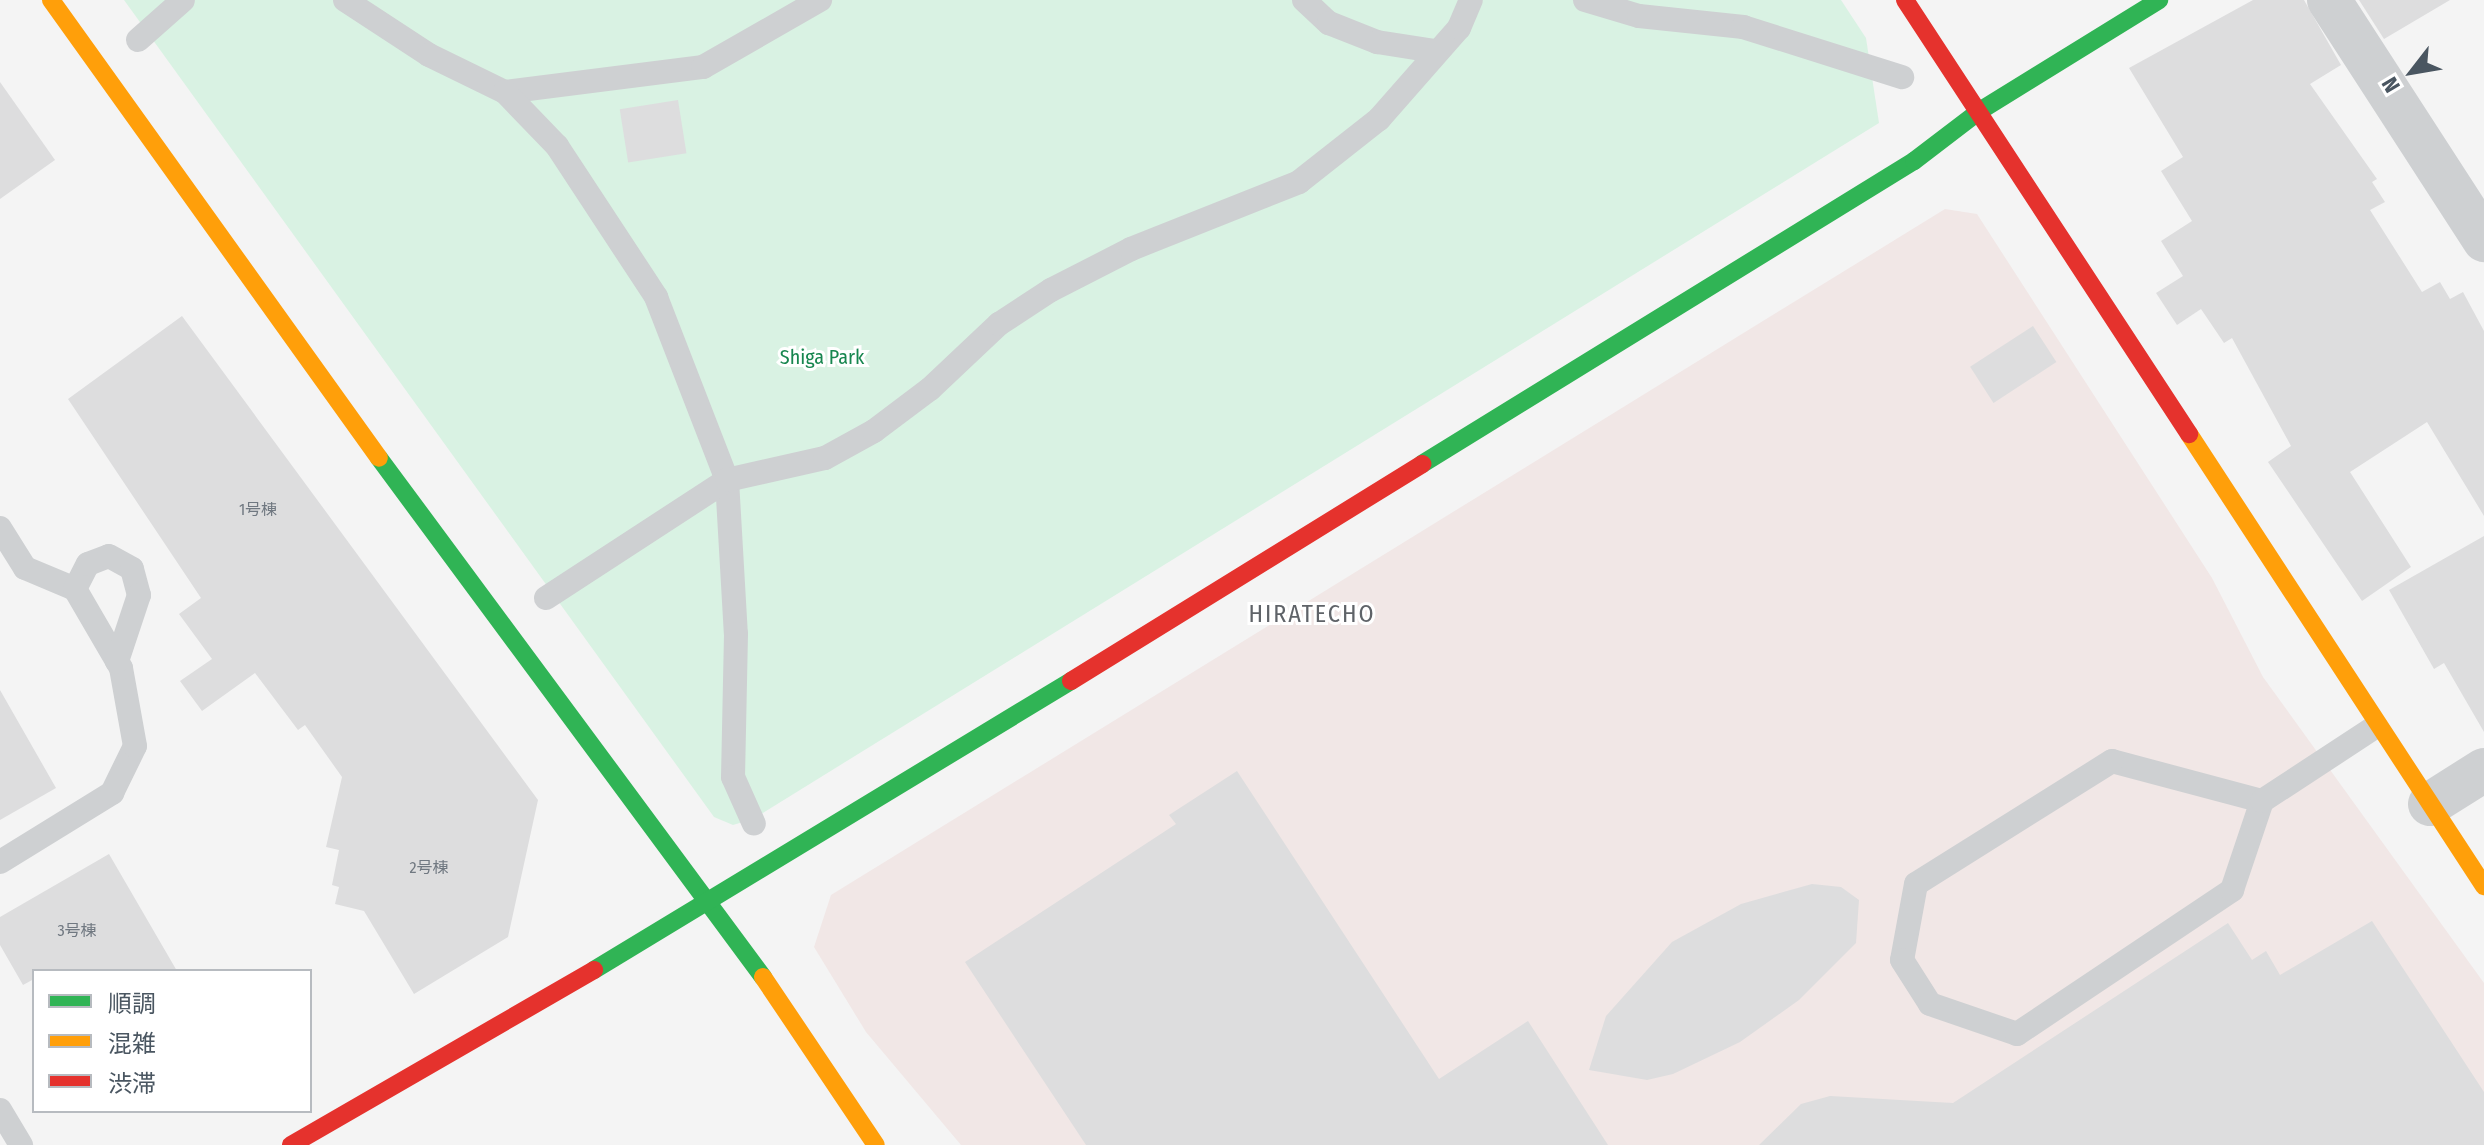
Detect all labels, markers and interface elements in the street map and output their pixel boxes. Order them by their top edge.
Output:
north arrow [2372,32,2452,112]
text: N [2376,72,2406,97]
park label: Shiga Park [780,345,864,369]
house number: 1号棟 [239,500,277,520]
district label: HIRATECHO [1248,601,1376,629]
house number: 2号棟 [409,858,449,878]
house number: 3号棟 [57,921,97,941]
legend [32,969,312,1113]
text: 順調 [108,990,156,1018]
text: 混雑 [108,1030,156,1058]
text: 渋滞 [108,1070,156,1098]

